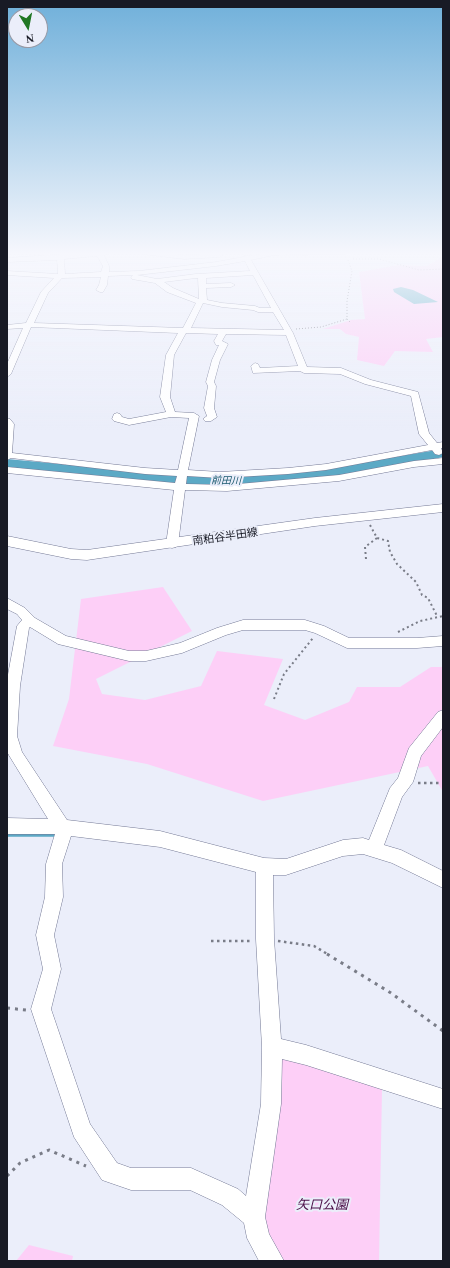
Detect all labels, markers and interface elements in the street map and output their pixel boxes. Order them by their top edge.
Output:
north arrow [8,8,48,48]
text: N [25,32,35,45]
water label: 前田川 [211,474,241,486]
street label: 南粕谷半田線 [191,525,259,547]
park label: 矢口公園 [296,1196,348,1212]

